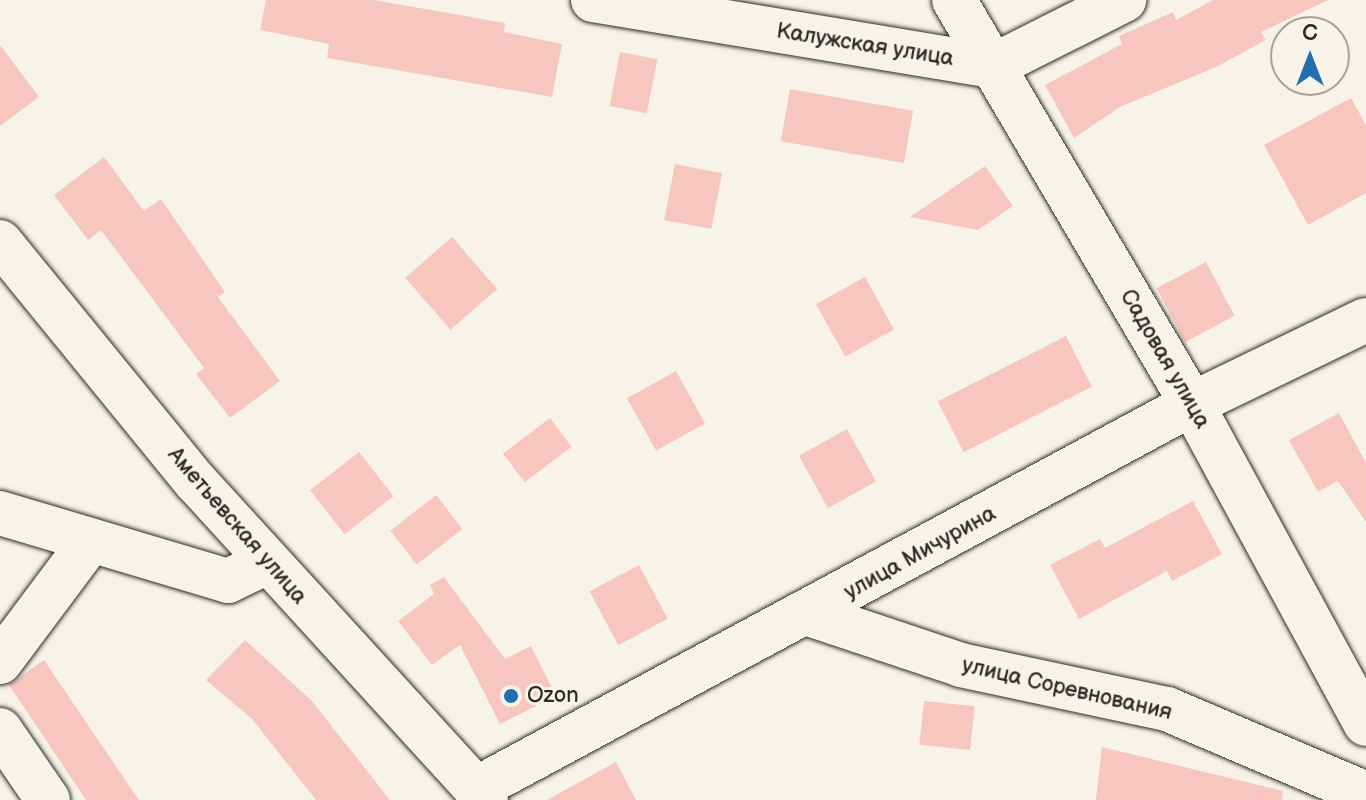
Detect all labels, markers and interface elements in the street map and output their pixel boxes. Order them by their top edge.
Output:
north arrow [1270,16,1350,96]
street label: Калужская улица [775,18,955,72]
text: С [1302,20,1318,47]
street label: Садовая улица [1114,285,1216,433]
street label: Аметьевская улица [162,442,312,610]
street label: улица Мичурина [840,500,1000,606]
street label: улица Соревнования [959,652,1175,726]
place label: Ozon [527,683,579,709]
marker: Ozon [502,687,520,705]

